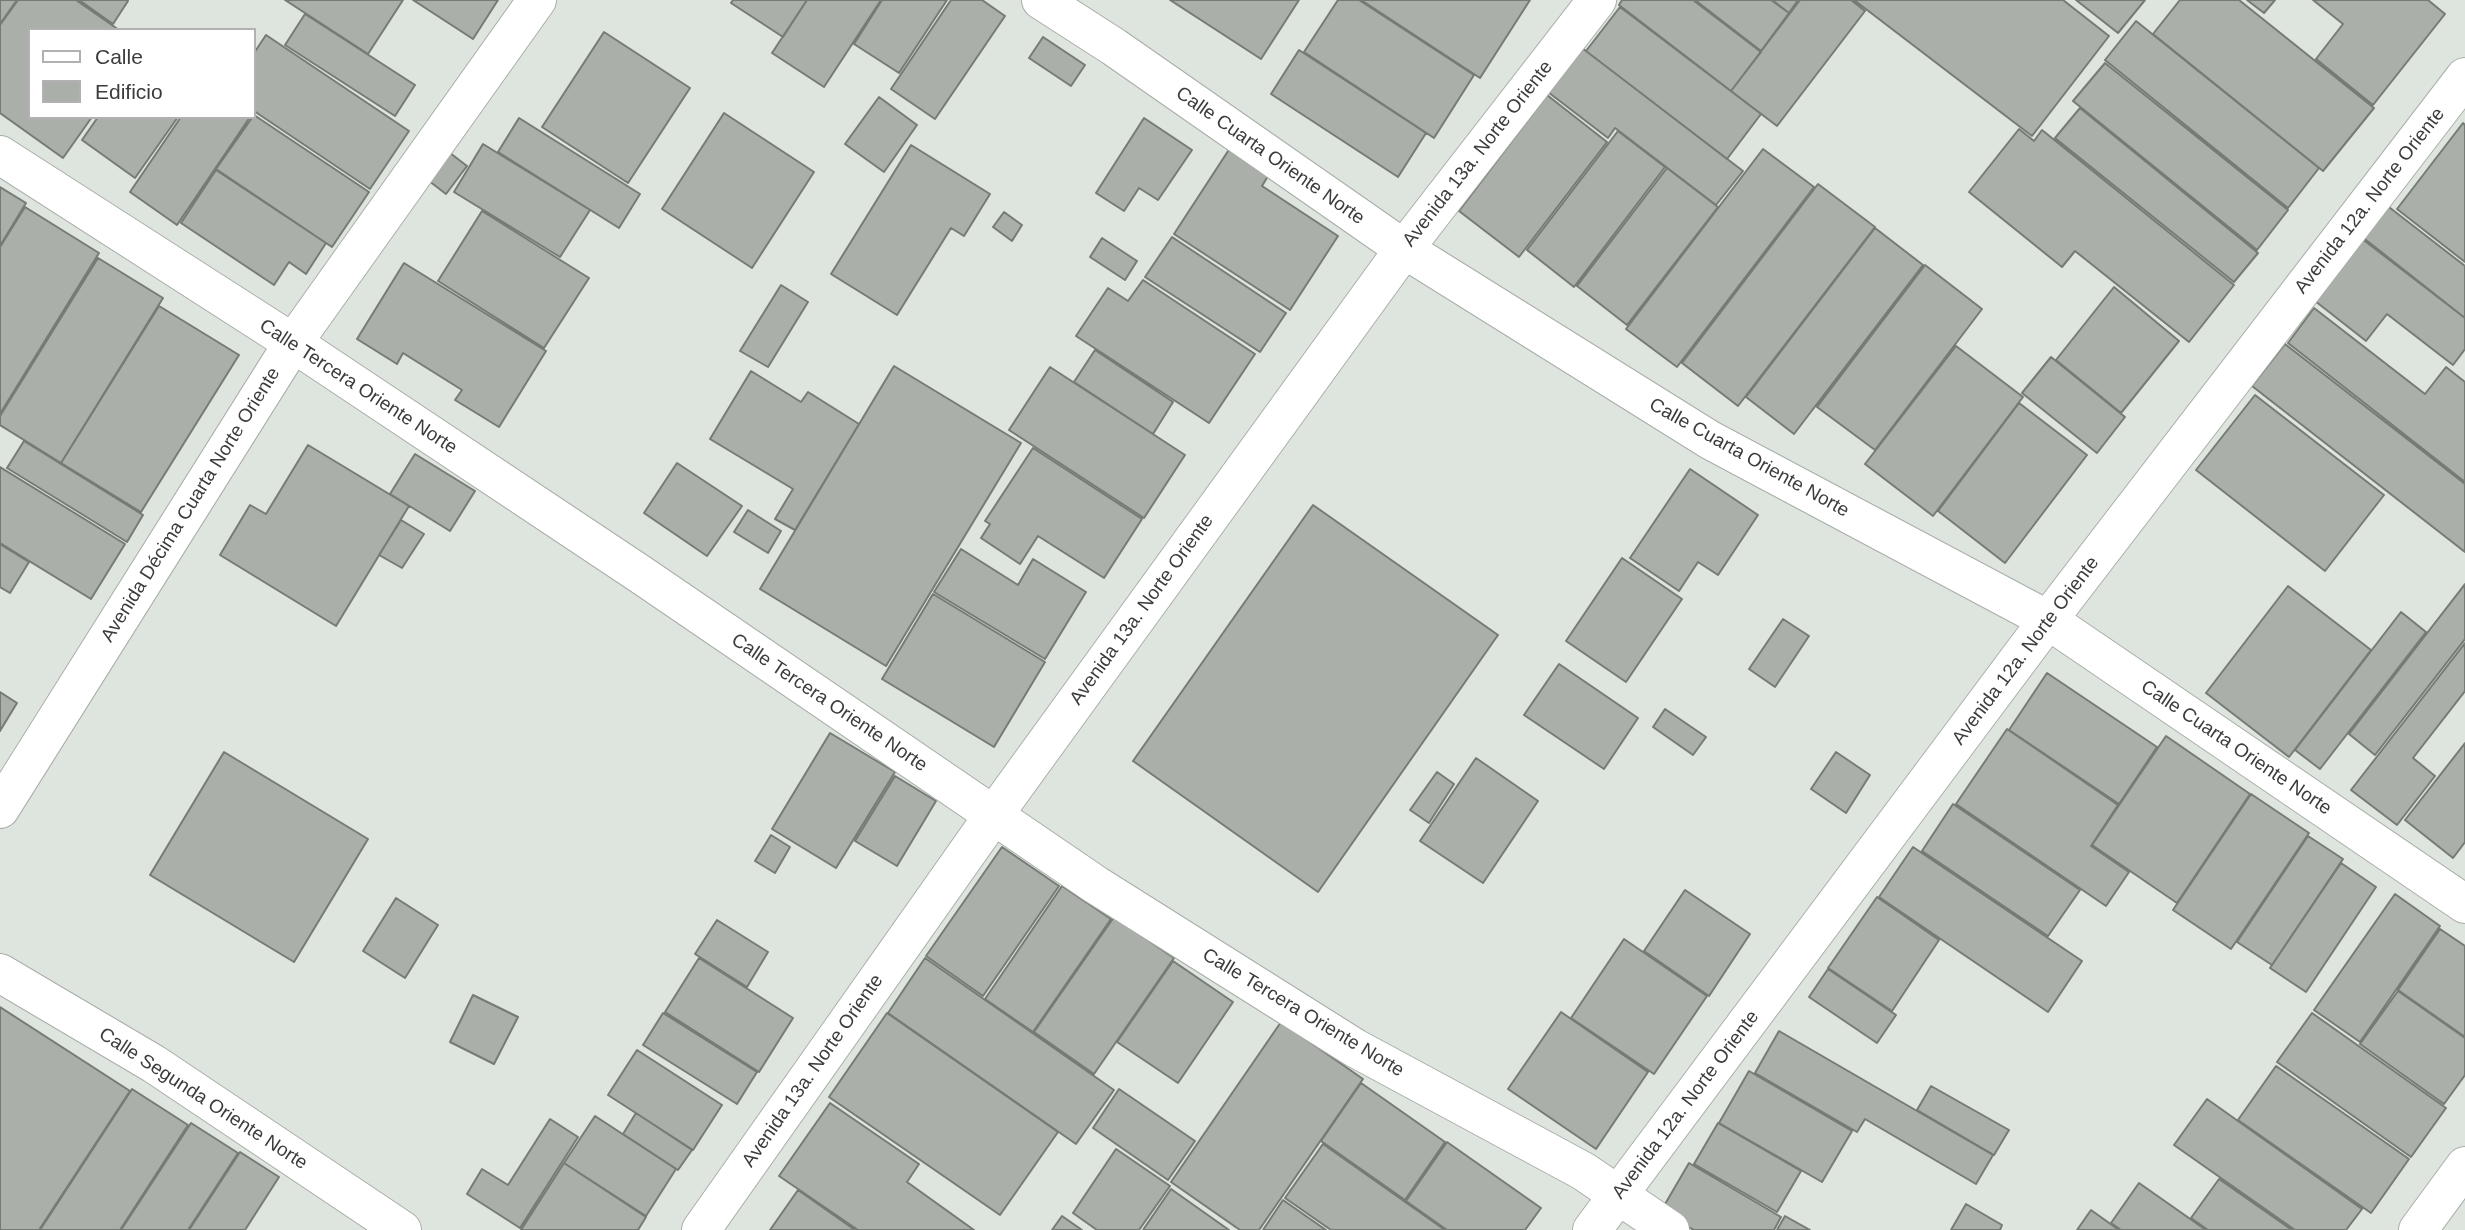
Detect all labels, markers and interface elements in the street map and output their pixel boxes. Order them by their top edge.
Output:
legend [28,28,256,119]
text: Calle [95,45,143,68]
street label: Avenida 13a. Norte Oriente [1398,56,1558,252]
text: Edificio [95,80,163,103]
street label: Calle Cuarta Oriente Norte [1171,82,1369,230]
street label: Avenida 12a. Norte Oriente [2290,103,2450,299]
street label: Calle Tercera Oriente Norte [255,314,461,460]
street label: Avenida Décima Cuarta Norte Oriente [97,363,285,647]
street label: Calle Cuarta Oriente Norte [1645,394,1853,522]
street label: Avenida 13a. Norte Oriente [1065,510,1219,710]
street label: Avenida 12a. Norte Oriente [1948,552,2104,750]
street label: Calle Tercera Oriente Norte [727,629,931,777]
street label: Calle Cuarta Oriente Norte [2136,676,2336,820]
street label: Calle Tercera Oriente Norte [1198,944,1408,1082]
street label: Avenida 13a. Norte Oriente [738,970,888,1172]
street label: Avenida 12a. Norte Oriente [1608,1006,1764,1204]
street label: Calle Segunda Oriente Norte [94,1023,312,1175]

